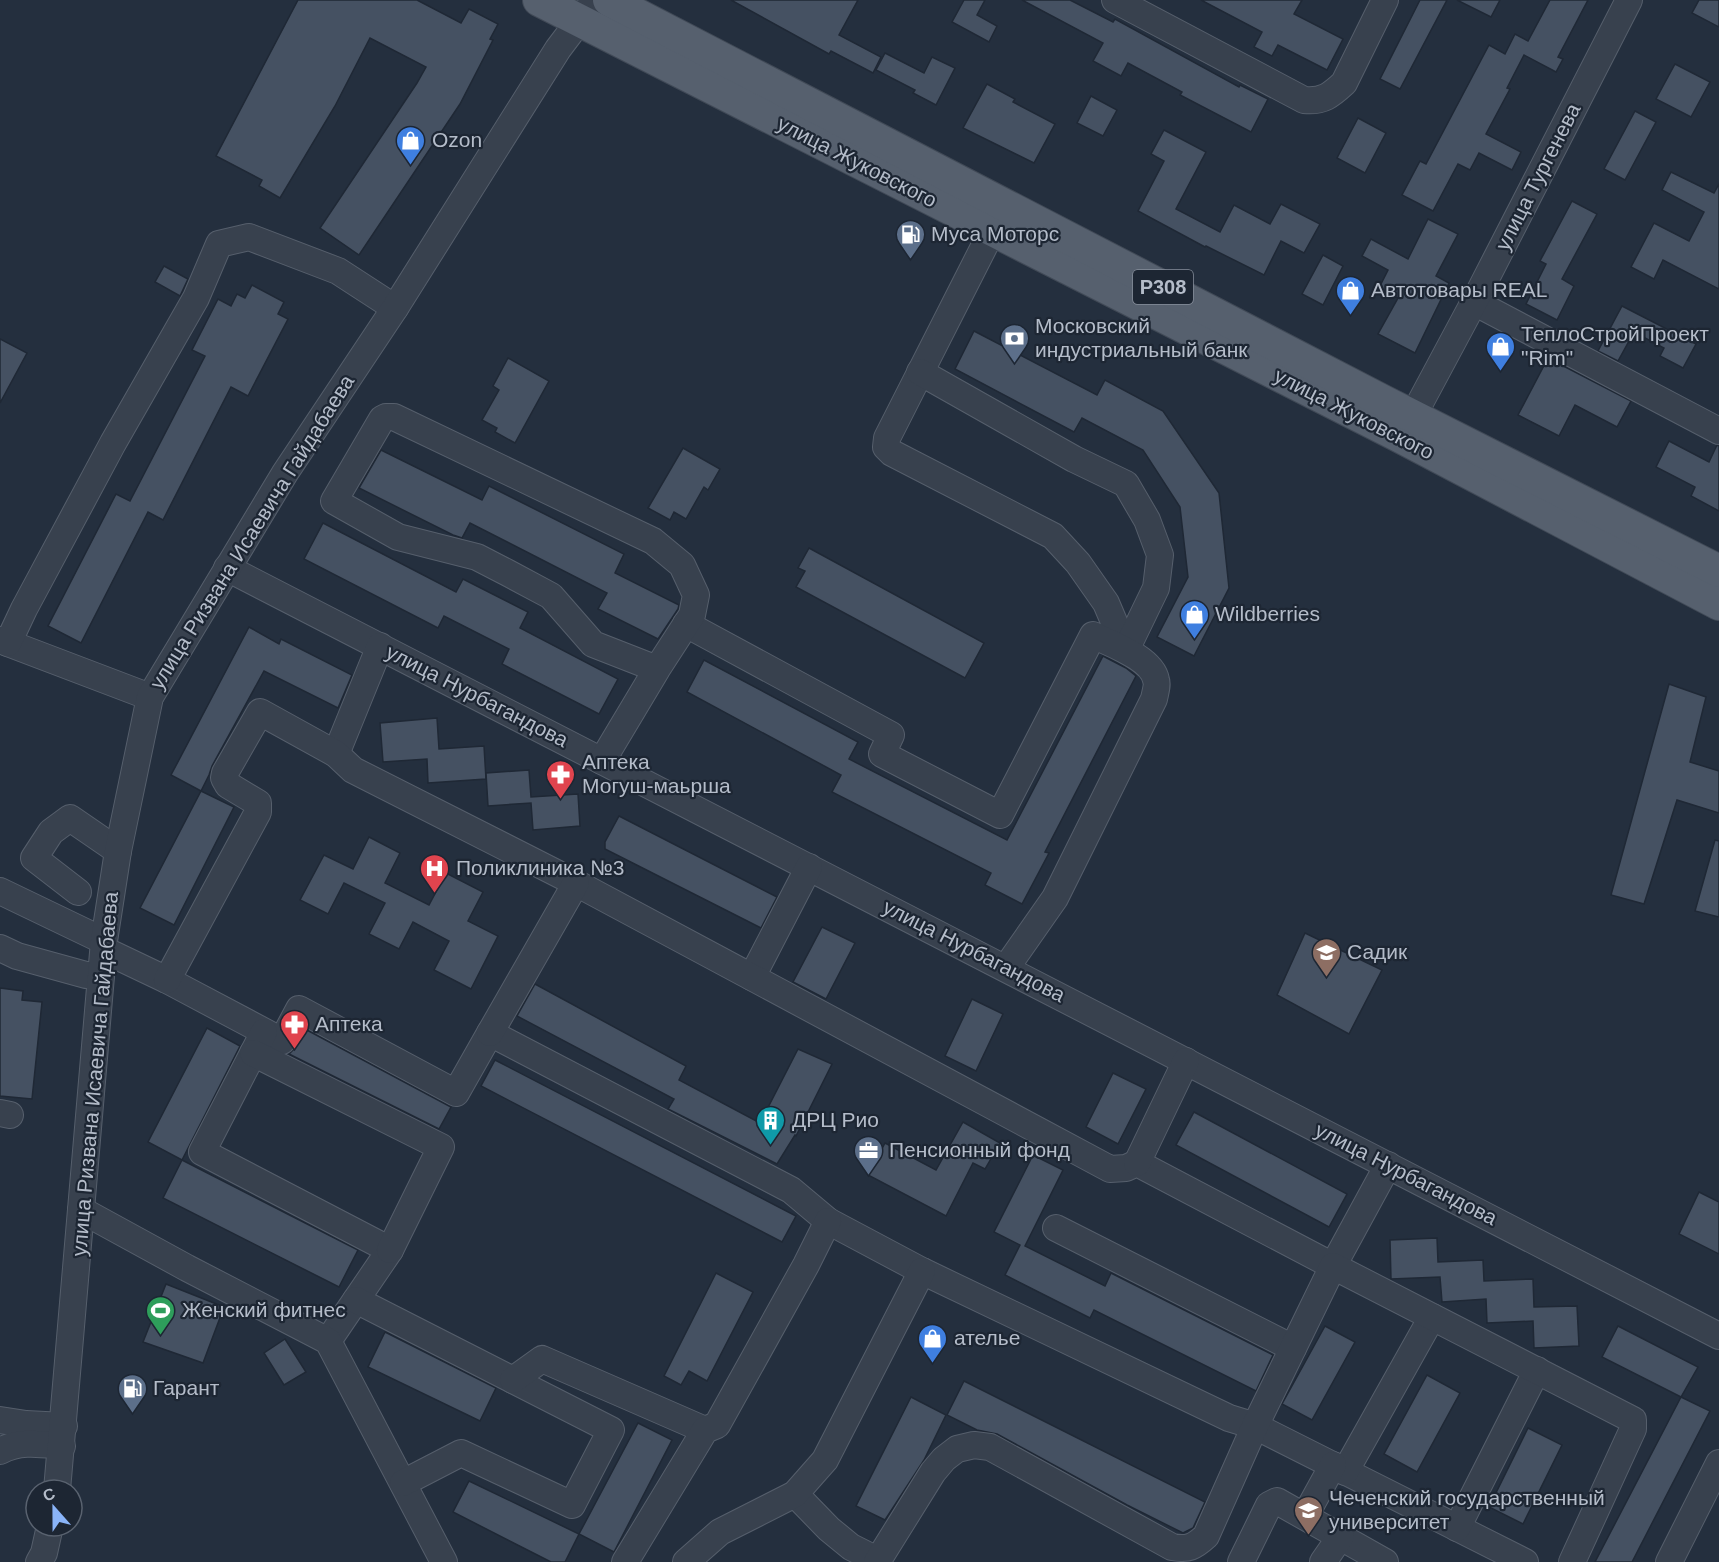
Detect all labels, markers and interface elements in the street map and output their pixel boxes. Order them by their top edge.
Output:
street label: улица Тургенева [1491,99,1585,254]
street label: улица Жуковского [774,111,941,212]
shop icon: Ozon [395,124,427,166]
place label: Ozon [432,128,482,151]
fuel station icon: Муса Моторс [894,218,926,260]
place label: Муса Моторс [931,222,1059,245]
road number: P308 [1133,270,1193,304]
shop icon: Автотовары REAL [1334,274,1366,316]
place label: Автотовары REAL [1371,278,1547,301]
place label: Московский индустриальный банк [1035,314,1248,361]
bank icon: Московский индустриальный банк [998,322,1030,364]
place label: ТеплоСтройПроект "Rim" [1521,322,1709,369]
shop icon: ТеплоСтройПроект "Rim" [1484,330,1516,372]
street label: улица Жуковского [1271,363,1438,464]
street label: улица Ризвана Исаевича Гайдабаева [145,370,358,693]
shop icon: Wildberries [1178,598,1210,640]
place label: Wildberries [1215,602,1320,625]
street label: улица Нурбагандова [383,640,572,752]
place label: Аптека Могуш-маьрша [582,750,731,797]
pharmacy icon: Аптека Могуш-маьрша [545,758,577,800]
hospital icon: Поликлиника №3 [419,852,451,894]
place label: Поликлиника №3 [456,856,624,879]
street label: улица Ризвана Исаевича Гайдабаева [67,890,122,1257]
street label: улица Нурбагандова [880,895,1069,1007]
school or university icon: Садик [1310,936,1342,978]
place label: Садик [1347,940,1408,963]
pharmacy icon: Аптека [278,1008,310,1050]
place label: Аптека [315,1012,383,1035]
building icon: ДРЦ Рио [755,1104,787,1146]
place label: ДРЦ Рио [792,1108,879,1131]
street label: улица Нурбагандова [1312,1118,1501,1230]
office icon: Пенсионный фонд [852,1134,884,1176]
place label: Пенсионный фонд [889,1138,1070,1161]
sports icon: Женский фитнес [145,1294,177,1336]
place label: Женский фитнес [182,1298,346,1321]
shop icon: ателье [917,1322,949,1364]
place label: ателье [954,1326,1020,1349]
fuel station icon: Гарант [116,1372,148,1414]
place label: Гарант [153,1376,220,1399]
north arrow [24,1478,84,1538]
text: С [40,1484,58,1504]
place label: Чеченский государственный университет [1329,1486,1605,1533]
school or university icon: Чеченский государственный университет [1292,1494,1324,1536]

